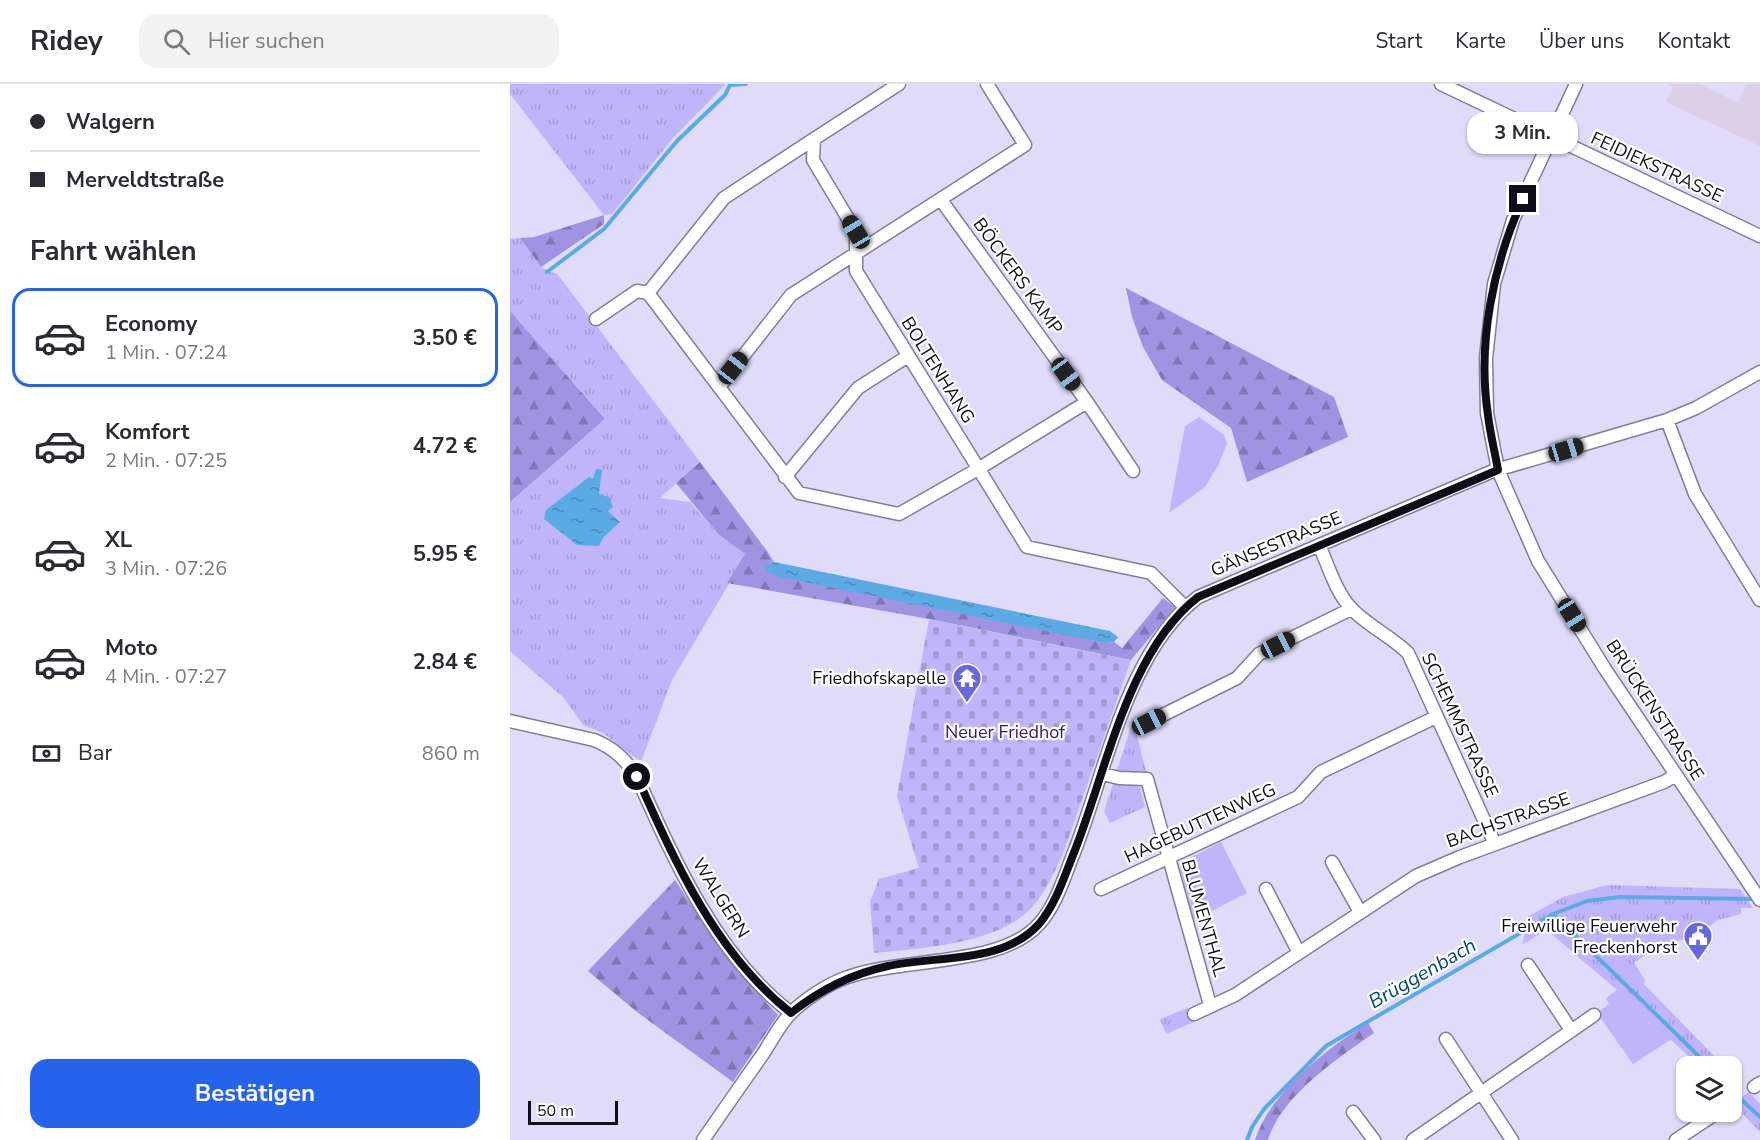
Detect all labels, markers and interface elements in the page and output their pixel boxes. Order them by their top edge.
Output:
search box [139,14,559,68]
text: Ridey [30,22,103,60]
icon: search [160,25,193,58]
text: Hier suchen [208,26,325,56]
text: Start [1375,27,1422,55]
text: Karte [1455,27,1506,55]
text: Über uns [1539,27,1624,55]
text: Kontakt [1657,27,1730,55]
text: Walgern [66,107,155,137]
callout: 3 Min. [1468,112,1578,154]
text: 3 Min. [1494,119,1551,146]
street label: FEIDIEKSTRASSE [1587,126,1727,208]
text: Merveldtstraße [66,165,224,195]
route end [1509,185,1536,212]
car [839,212,873,252]
street label: BÖCKERS KAMP [968,213,1068,339]
text: Fahrt wählen [30,233,196,270]
text: Economy [105,309,197,339]
icon: car [33,311,87,365]
street label: BOLTENHANG [896,312,980,428]
text: 3.50 € [413,323,477,353]
text: 1 Min. · 07:24 [105,339,227,366]
car [715,348,751,388]
car [1048,354,1084,394]
text: Komfort [105,417,189,447]
icon: car [33,419,87,473]
text: 4.72 € [413,431,477,461]
car [1546,436,1586,464]
text: 2 Min. · 07:25 [105,447,227,474]
street label: GÄNSESTRASSE [1207,506,1345,582]
text: XL [105,525,132,555]
icon: car [33,527,87,581]
text: 5.95 € [413,539,477,569]
text: 3 Min. · 07:26 [105,555,227,582]
car [1555,595,1589,635]
car [1258,629,1298,661]
text: Moto [105,633,158,663]
icon: car [33,635,87,689]
street label: BRÜCKENSTRASSE [1600,635,1710,785]
text: 2.84 € [413,647,477,677]
street label: SCHEMMSTRASSE [1416,649,1504,801]
temple icon: Friedhofskapelle [951,662,983,704]
text: 4 Min. · 07:27 [105,663,227,690]
place label: Friedhofskapelle [812,666,946,690]
car [1129,706,1169,738]
park label: Neuer Friedhof [945,720,1066,744]
icon: cash [30,737,63,770]
text: Bar [78,738,112,768]
text: 860 m [422,740,480,767]
route start [623,763,650,790]
street label: HAGEBUTTENWEG [1120,777,1280,869]
street label: BACHSTRASSE [1443,787,1573,853]
street label: WALGERN [687,853,755,943]
street label: BLUMENTHAL [1176,856,1232,980]
place label: Freiwillige Feuerwehr Freckenhorst [1501,914,1678,959]
public building icon: Freiwillige Feuerwehr Freckenhorst [1682,920,1714,962]
water label: Brüggenbach [1363,932,1481,1015]
map controls [1676,1056,1742,1122]
button: layers [1676,1056,1742,1122]
button: Bestätigen [30,1059,480,1128]
scale bar [528,1098,618,1126]
text: 50 m [537,1100,574,1122]

